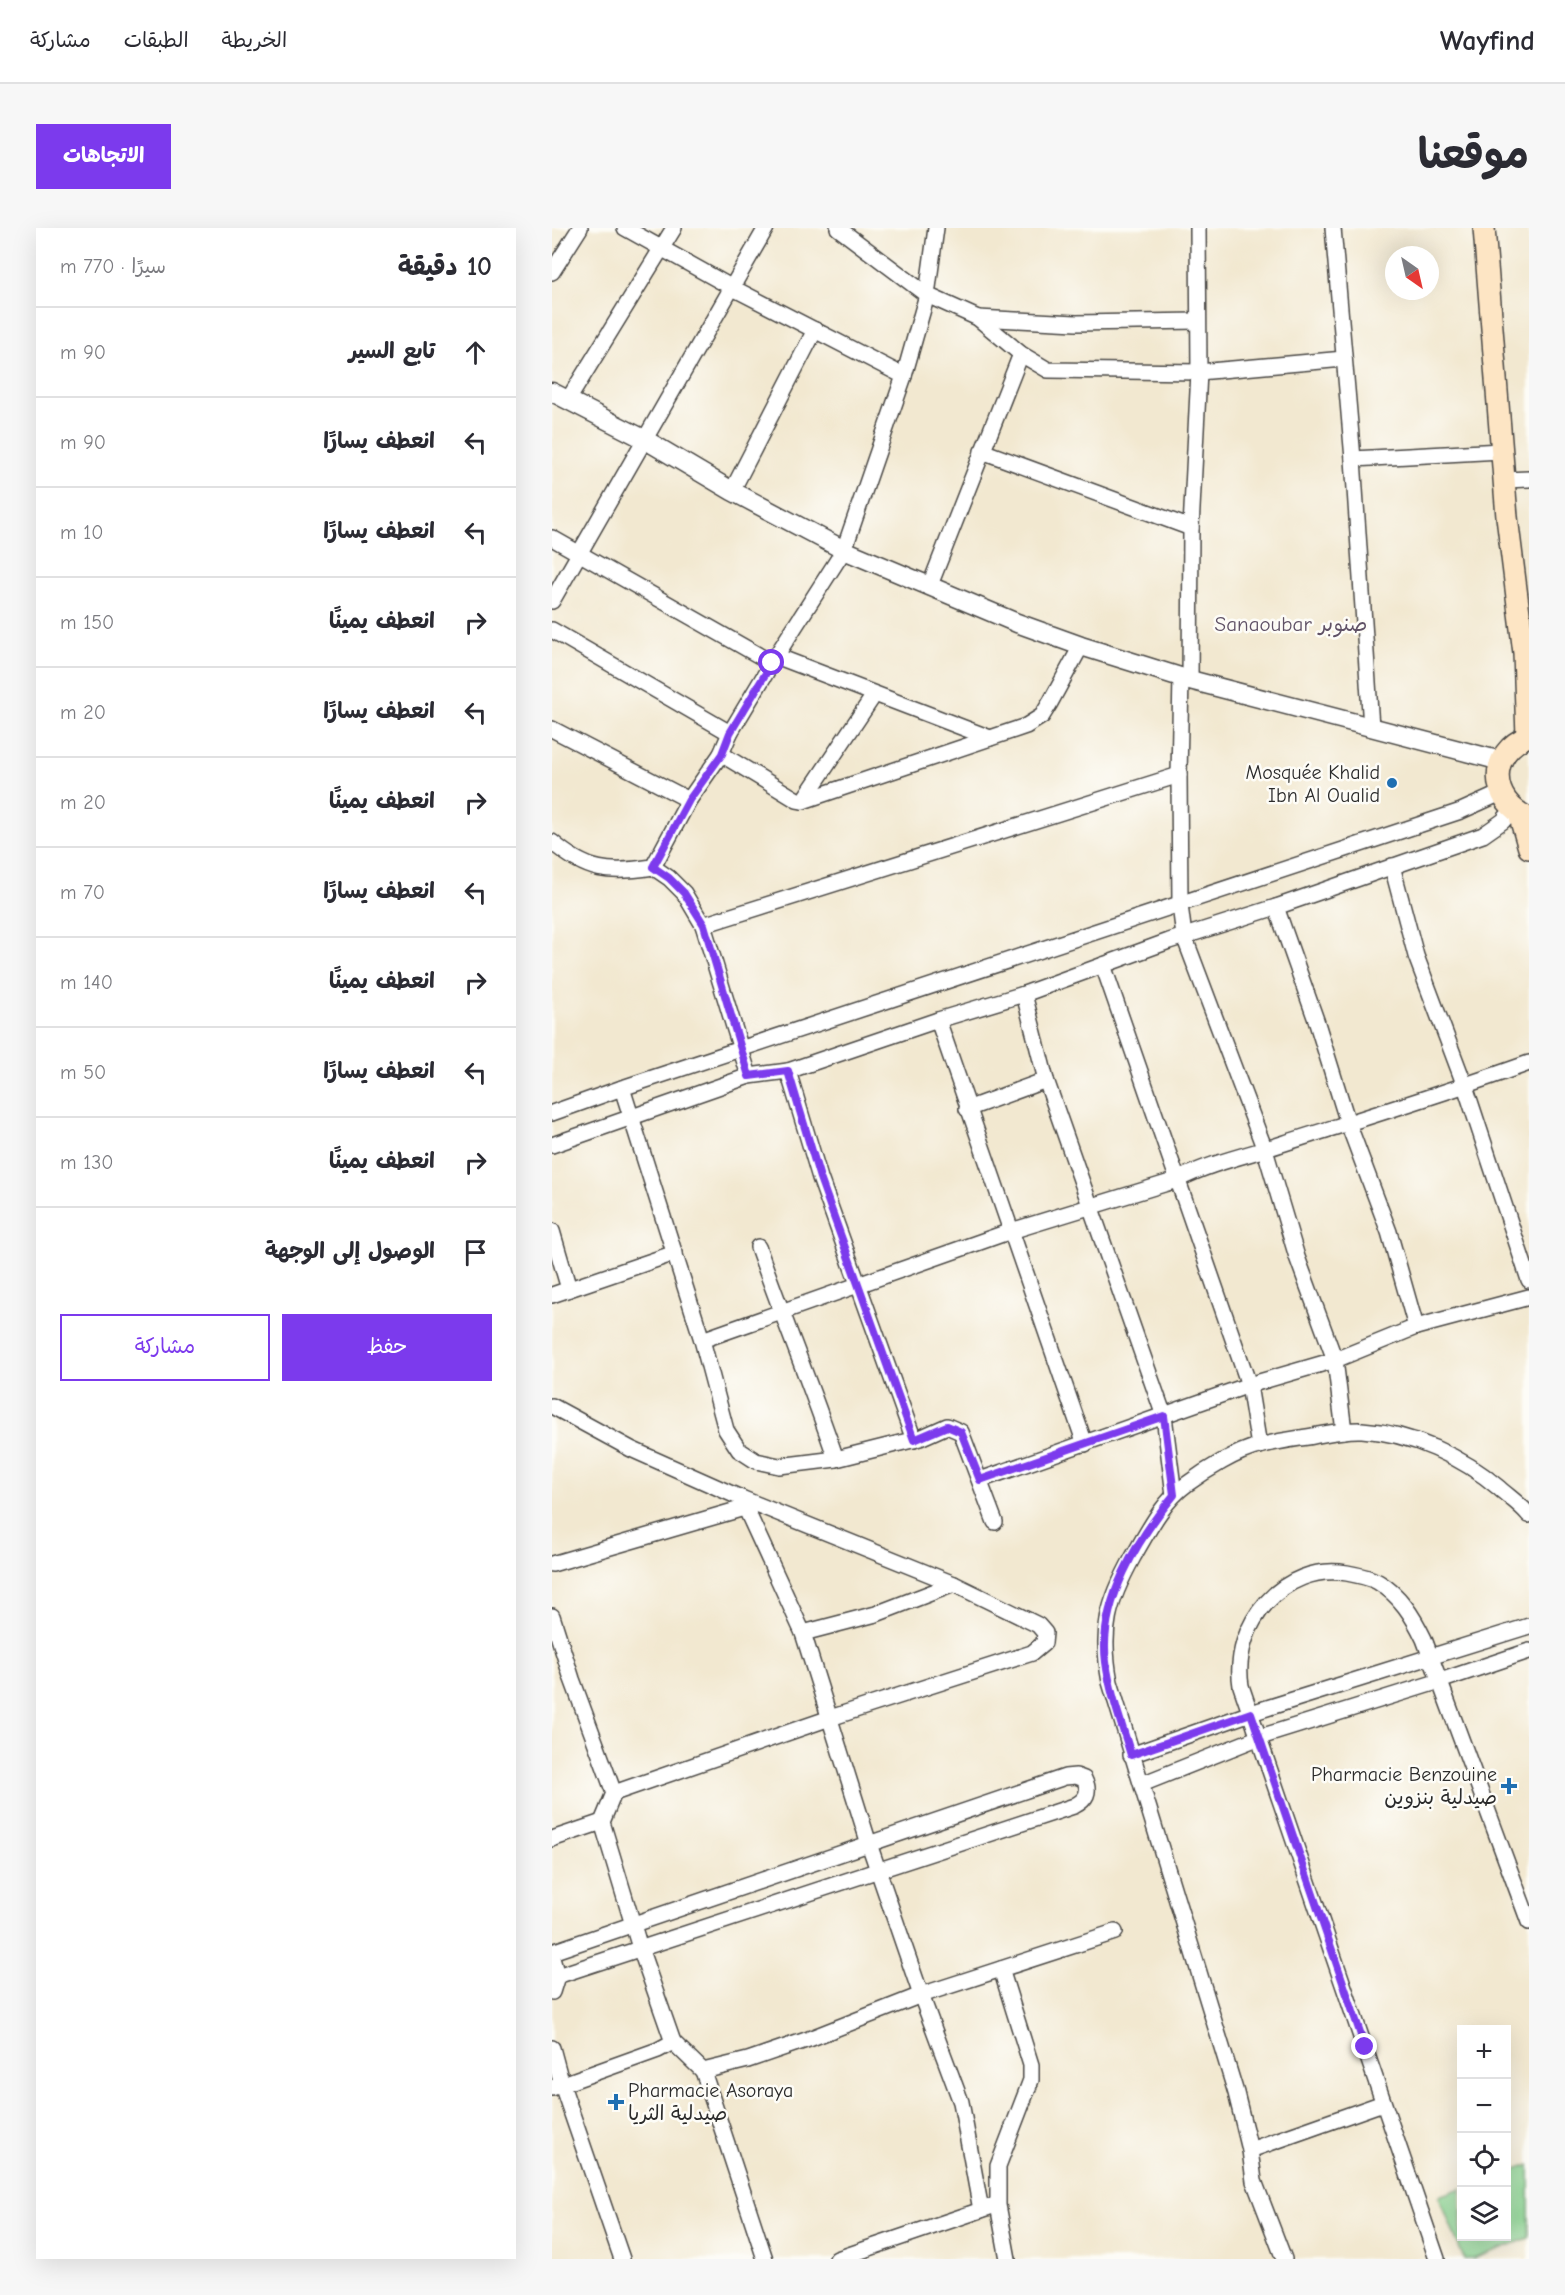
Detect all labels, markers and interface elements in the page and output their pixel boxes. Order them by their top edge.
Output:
text: Wayfind [1440,25,1535,57]
text: مشاركة [30,28,91,52]
text: الطبقات [124,28,189,52]
text: الخريطة [222,28,287,52]
button: الاتجاهات [36,124,171,189]
text: موقعنا [1418,130,1529,179]
north arrow [1385,246,1439,300]
text: 10 دقيقة [398,252,492,282]
text: سيرًا · 770 m [60,255,166,278]
icon: ahead [459,336,492,369]
text: تابع السير [349,338,435,364]
text: 90 m [60,341,106,364]
icon: left [459,426,492,459]
text: انعطف يسارًا [323,428,435,454]
text: 90 m [60,431,106,454]
icon: left [459,516,492,549]
text: انعطف يسارًا [323,518,435,544]
text: 10 m [60,521,103,544]
icon: right [459,606,492,639]
text: انعطف يمينًا [329,608,435,634]
text: 150 m [60,611,114,634]
district label: Sanaoubar صنوبر [1215,612,1367,638]
route start [758,649,784,675]
icon: left [459,696,492,729]
text: انعطف يسارًا [323,698,435,724]
text: 20 m [60,701,106,724]
place label: Mosquée Khalid Ibn Al Oualid [1246,761,1380,807]
marker: Mosquée Khalid Ibn Al Oualid [1385,776,1399,790]
icon: right [459,786,492,819]
text: انعطف يمينًا [329,788,435,814]
text: 20 m [60,791,106,814]
icon: left [459,876,492,909]
text: انعطف يسارًا [323,878,435,904]
text: 70 m [60,881,105,904]
icon: right [459,966,492,999]
text: انعطف يمينًا [329,968,435,994]
text: 140 m [60,971,113,994]
icon: left [459,1056,492,1089]
text: انعطف يسارًا [323,1058,435,1084]
text: 50 m [60,1061,106,1084]
icon: right [459,1146,492,1179]
text: انعطف يمينًا [329,1148,435,1174]
text: 130 m [60,1151,113,1174]
icon: arrive [459,1236,492,1269]
text: الوصول إلى الوجهة [265,1238,435,1264]
button: مشاركة [60,1314,270,1381]
button: حفظ [282,1314,492,1381]
place label: Pharmacie Benzouine صيدلية بنزوين [1311,1763,1497,1809]
marker: Pharmacie Benzouine صيدلية بنزوين [1502,1779,1516,1793]
map controls [1457,2025,1511,2241]
button: + [1457,2025,1511,2079]
route end [1351,2033,1377,2059]
place label: Pharmacie Asoraya صيدلية الثريا [628,2079,793,2125]
button: − [1457,2079,1511,2133]
marker: Pharmacie Asoraya صيدلية الثريا [609,2095,623,2109]
button: locate [1457,2133,1511,2187]
button: layers [1457,2187,1511,2241]

